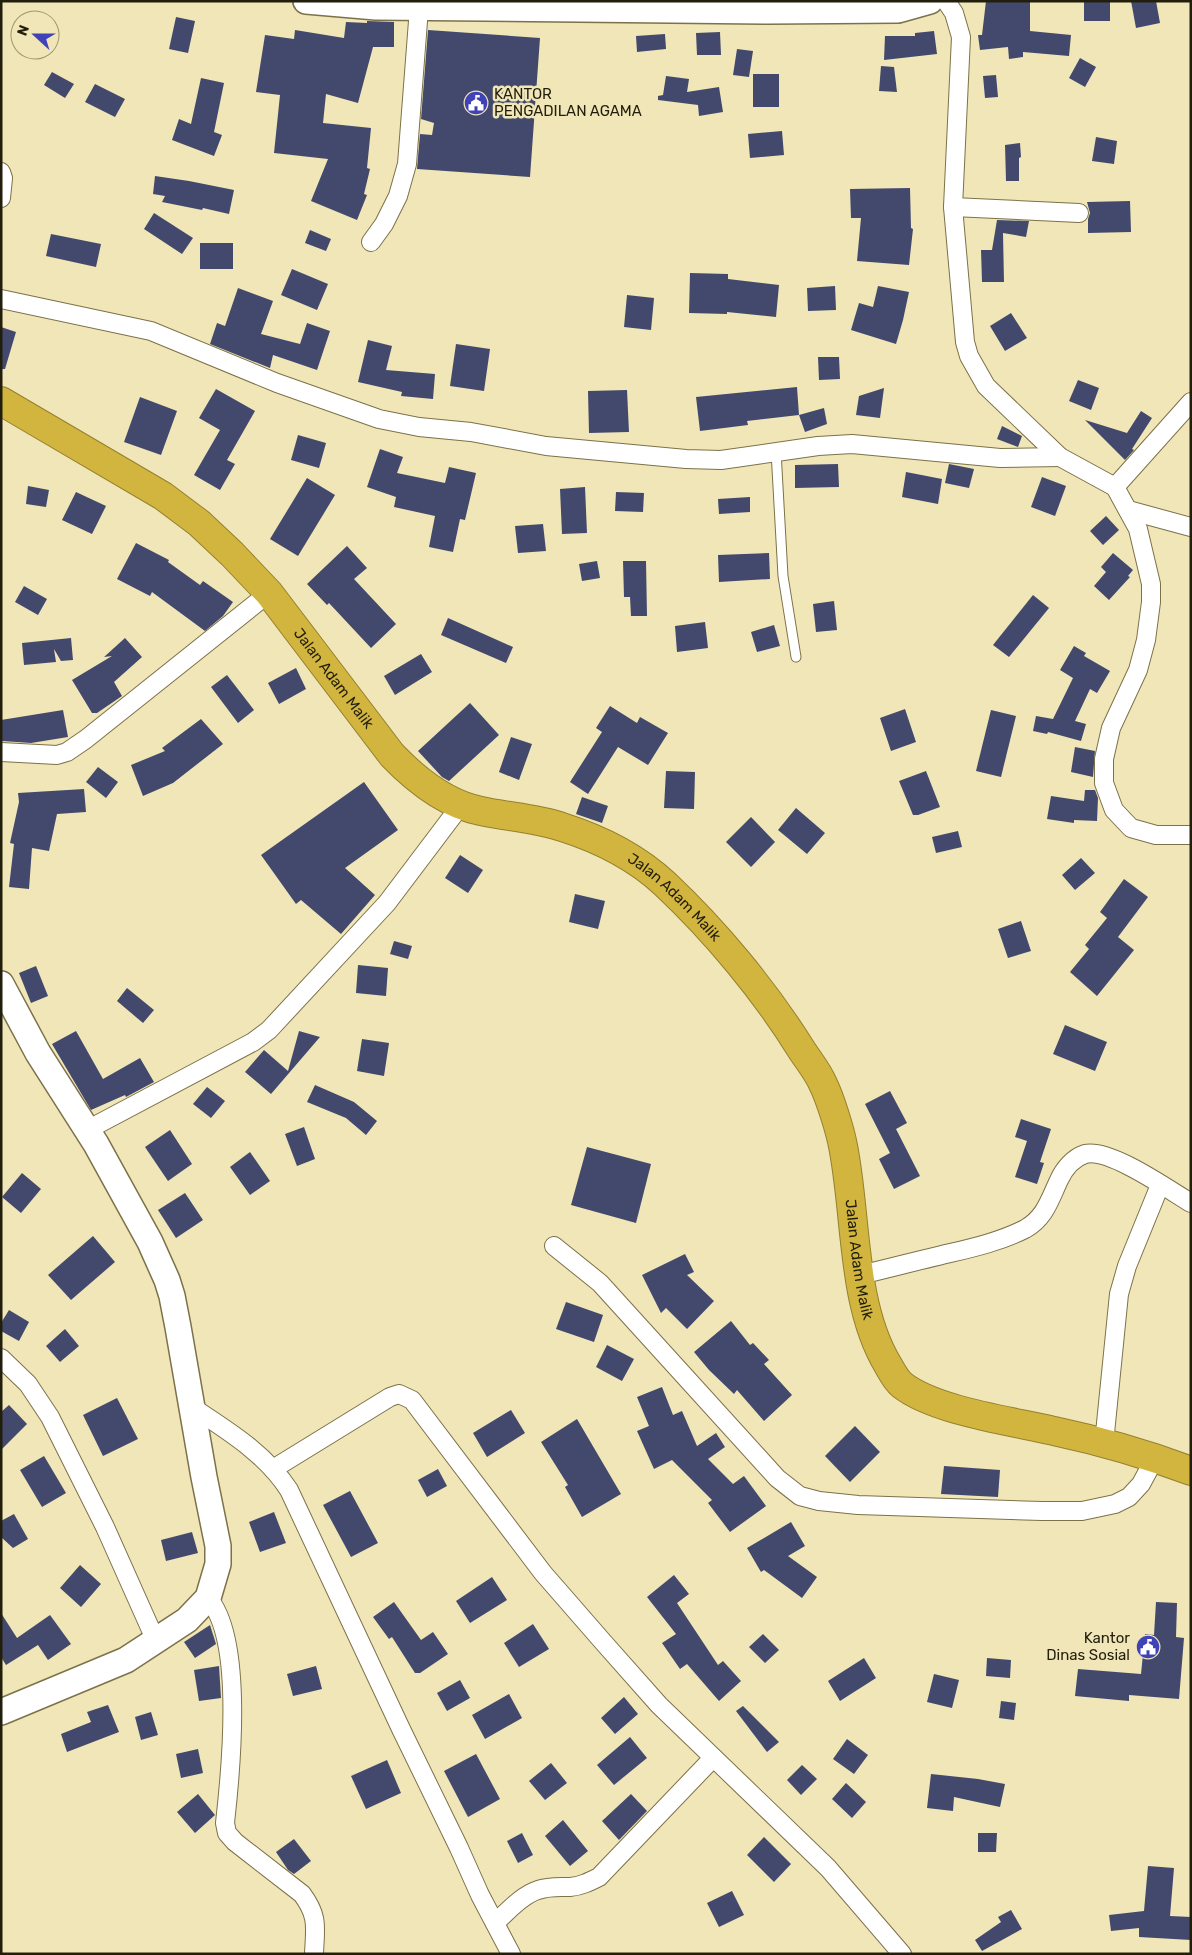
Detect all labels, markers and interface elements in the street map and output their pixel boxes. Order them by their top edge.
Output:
north arrow [10,10,60,60]
text: N [14,23,33,38]
place label: KANTOR PENGADILAN AGAMA [494,85,642,120]
public building icon: KANTOR PENGADILAN AGAMA [463,90,489,116]
street label: Jalan Adam Malik [290,625,378,732]
street label: Jalan Adam Malik [624,849,725,945]
street label: Jalan Adam Malik [842,1198,877,1322]
place label: Kantor Dinas Sosial [1046,1629,1130,1664]
public building icon: Kantor Dinas Sosial [1135,1634,1161,1660]

